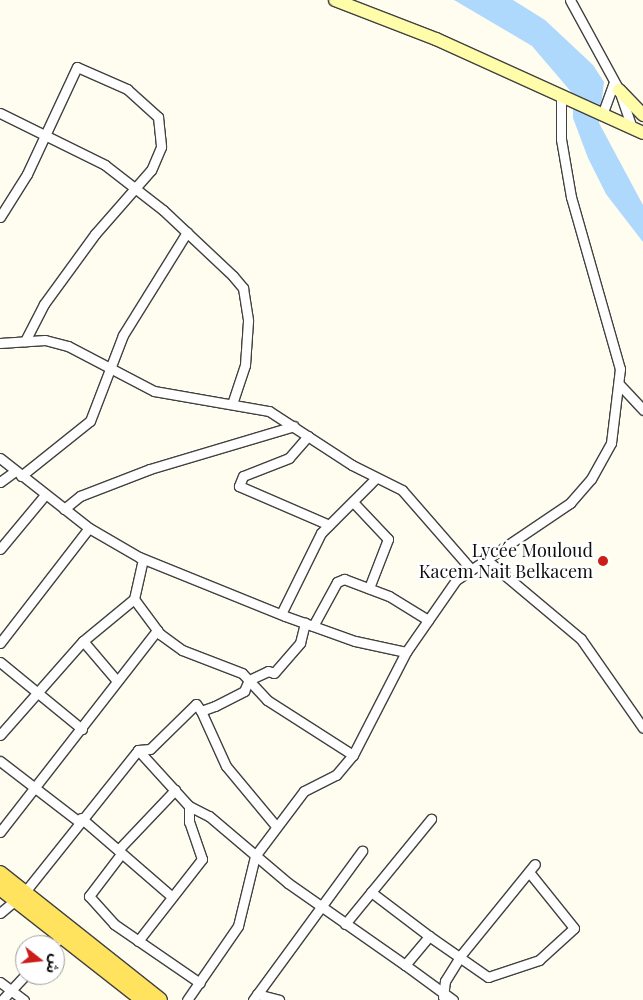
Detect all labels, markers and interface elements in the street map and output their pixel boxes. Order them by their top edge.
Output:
place label: Lycée Mouloud Kacem Nait Belkacem [419,540,593,582]
marker: Lycée Mouloud Kacem Nait Belkacem [597,555,609,567]
north arrow [15,935,65,985]
text: ش [42,952,66,976]

